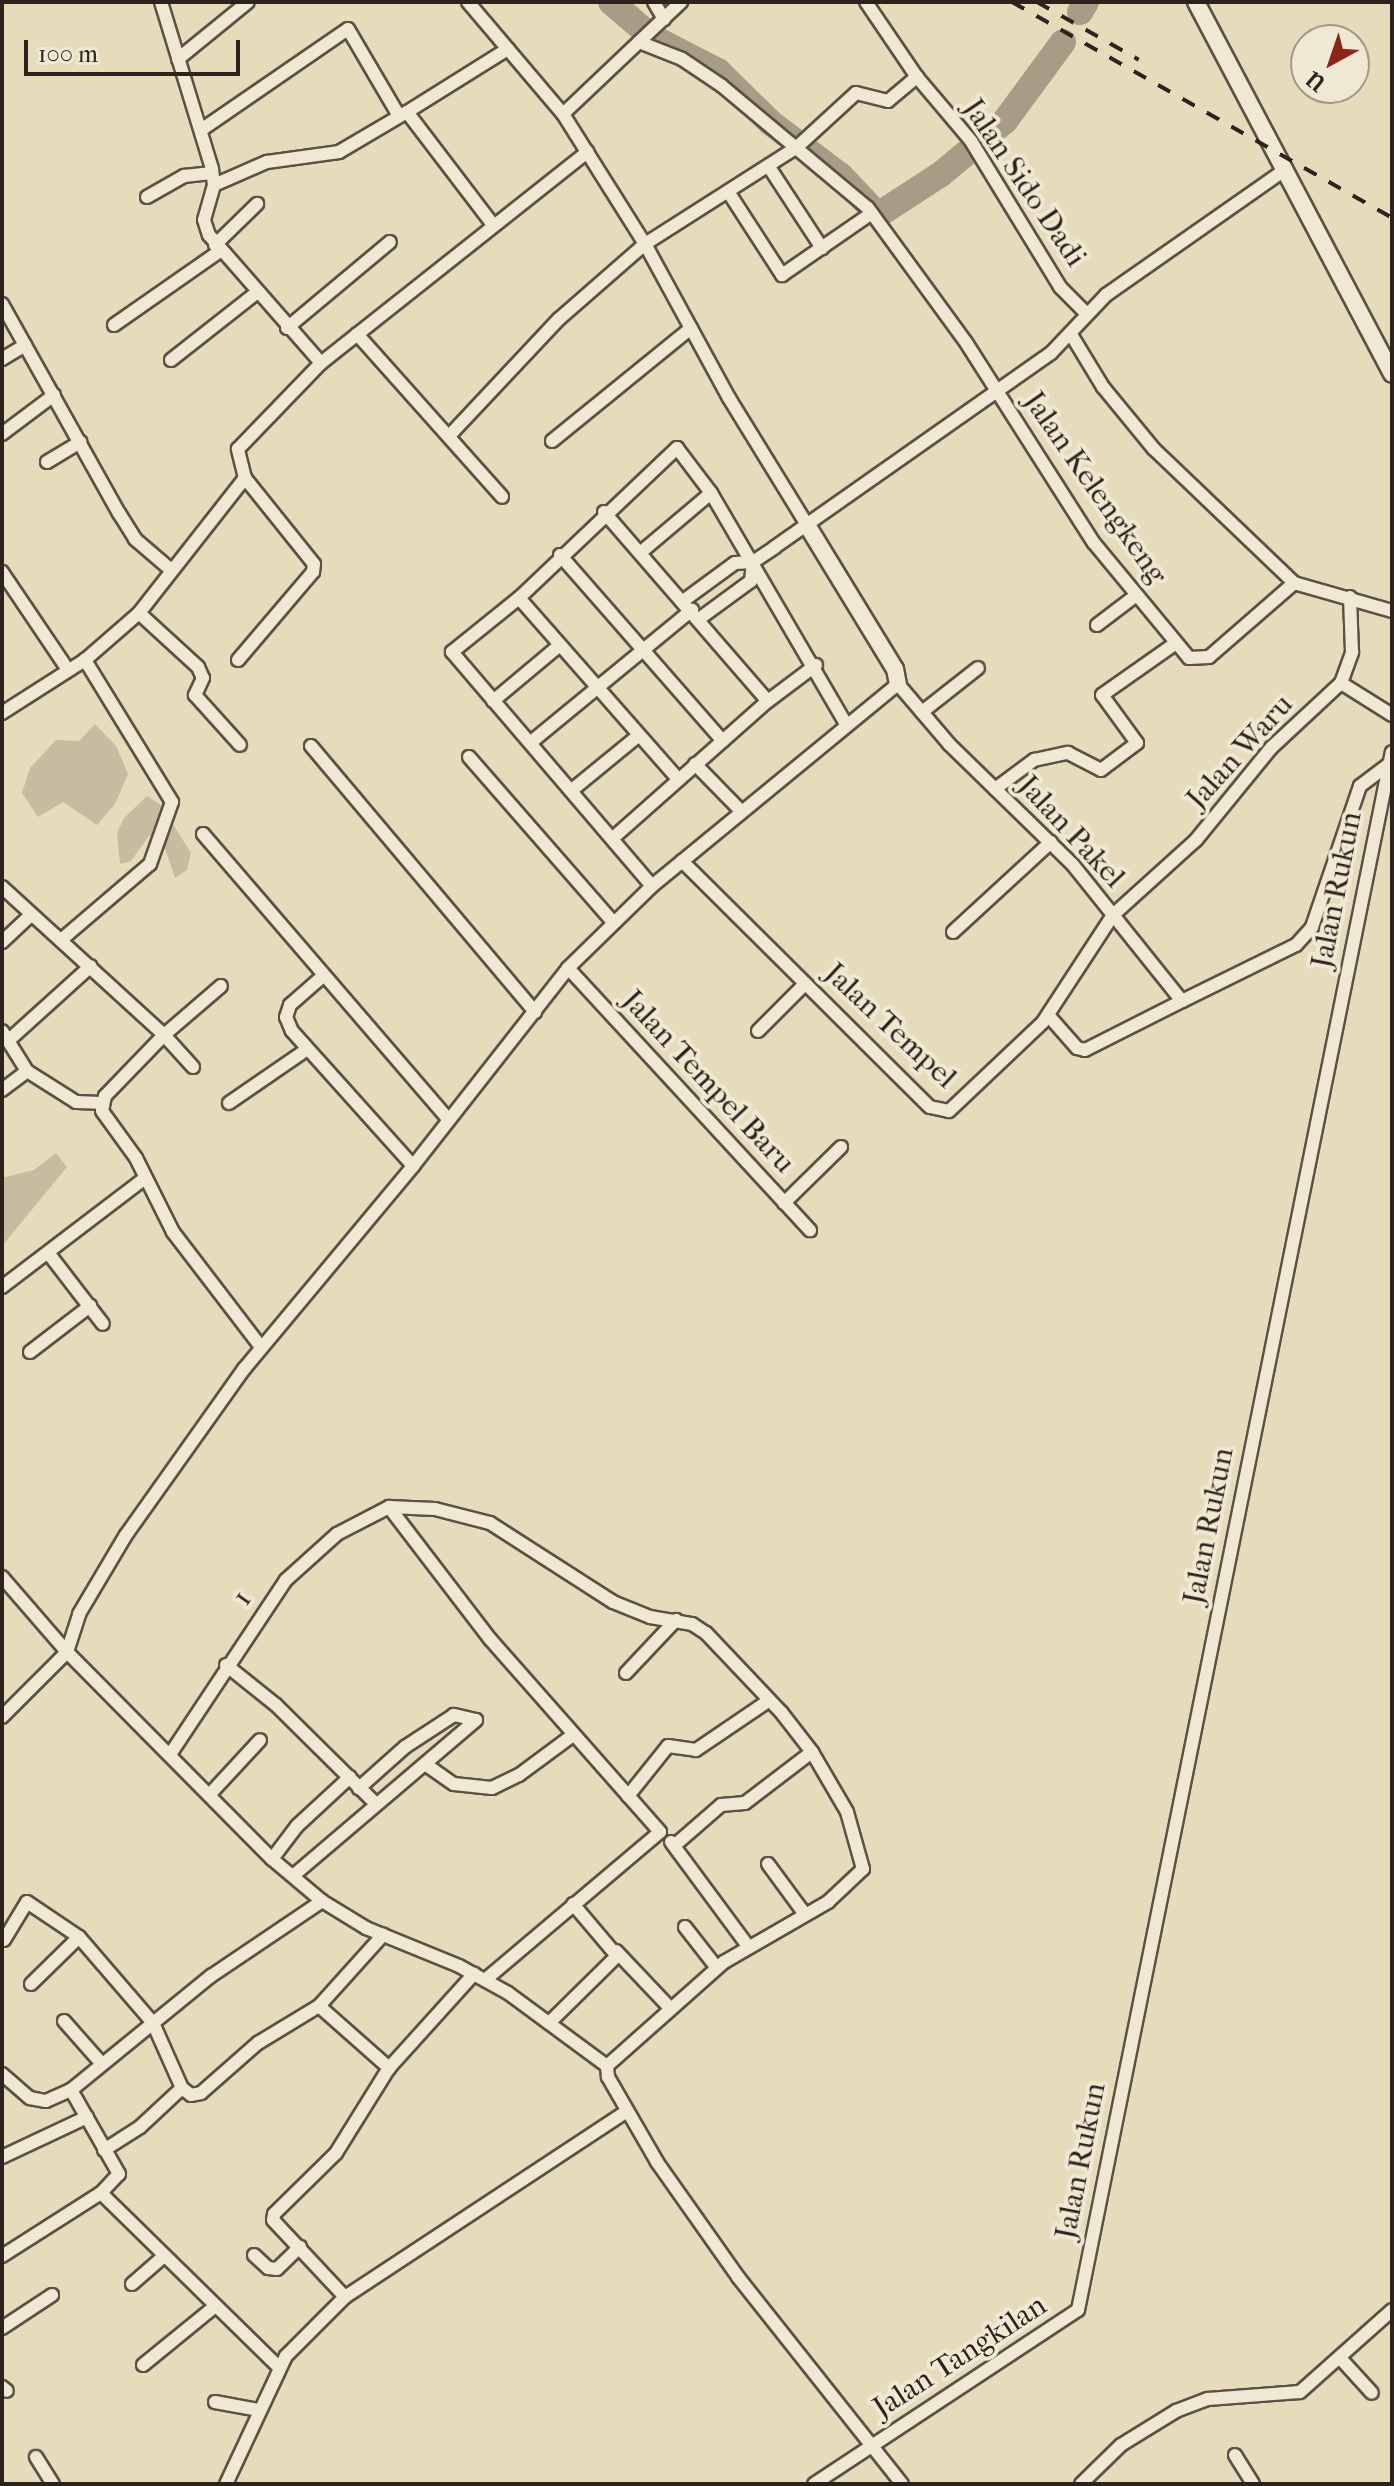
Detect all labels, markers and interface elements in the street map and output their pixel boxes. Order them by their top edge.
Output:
scale bar [28,24,244,74]
north arrow [1290,24,1370,104]
text: 100 m [38,40,98,68]
text: U [1301,65,1331,96]
street label: Jalan Sido Dadi [955,92,1093,274]
street label: Jalan Kelengkeng [1015,385,1175,591]
street label: Jalan Waru [1179,687,1301,817]
street label: Jalan Pakel [1010,768,1132,896]
street label: Jalan Rukun [1304,809,1370,971]
street label: Jalan Tempel [817,956,963,1096]
street label: Jalan Tempel Baru [614,983,802,1181]
street label: Jalan Rukun [1176,1445,1242,1607]
street label: 1 [224,1583,260,1613]
street label: Jalan Rukun [1048,2080,1114,2242]
street label: Jalan Tangkilan [867,2288,1053,2426]

